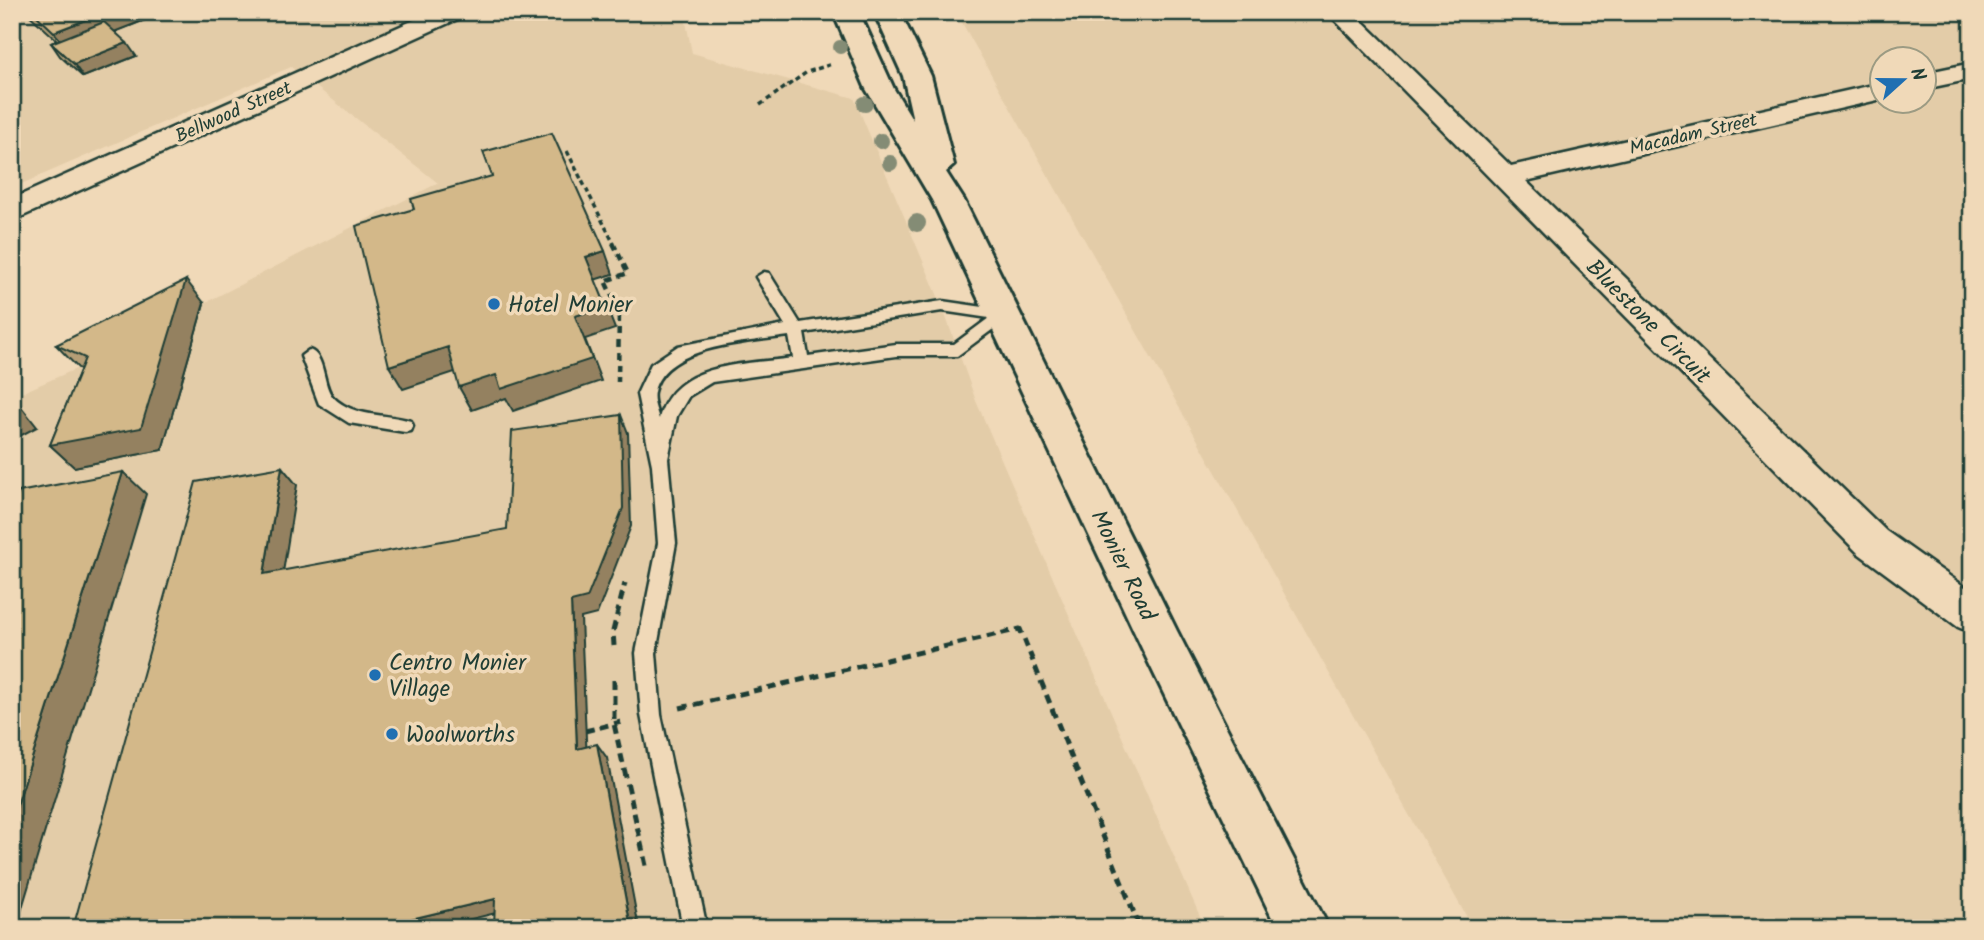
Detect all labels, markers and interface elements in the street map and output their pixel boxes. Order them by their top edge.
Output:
north arrow [1868,46,1938,116]
text: N [1901,64,1933,86]
street label: Bellwood Street [171,73,298,152]
street label: Macadam Street [1626,106,1761,164]
street label: Bluestone Circuit [1576,251,1719,394]
place label: Hotel Monier [508,288,634,324]
marker: Hotel Monier [486,296,502,312]
street label: Monier Road [1080,504,1165,628]
place label: Centro Monier Village [389,646,527,708]
marker: Centro Monier Village [367,667,383,683]
place label: Woolworths [406,718,515,754]
marker: Woolworths [384,726,400,742]

